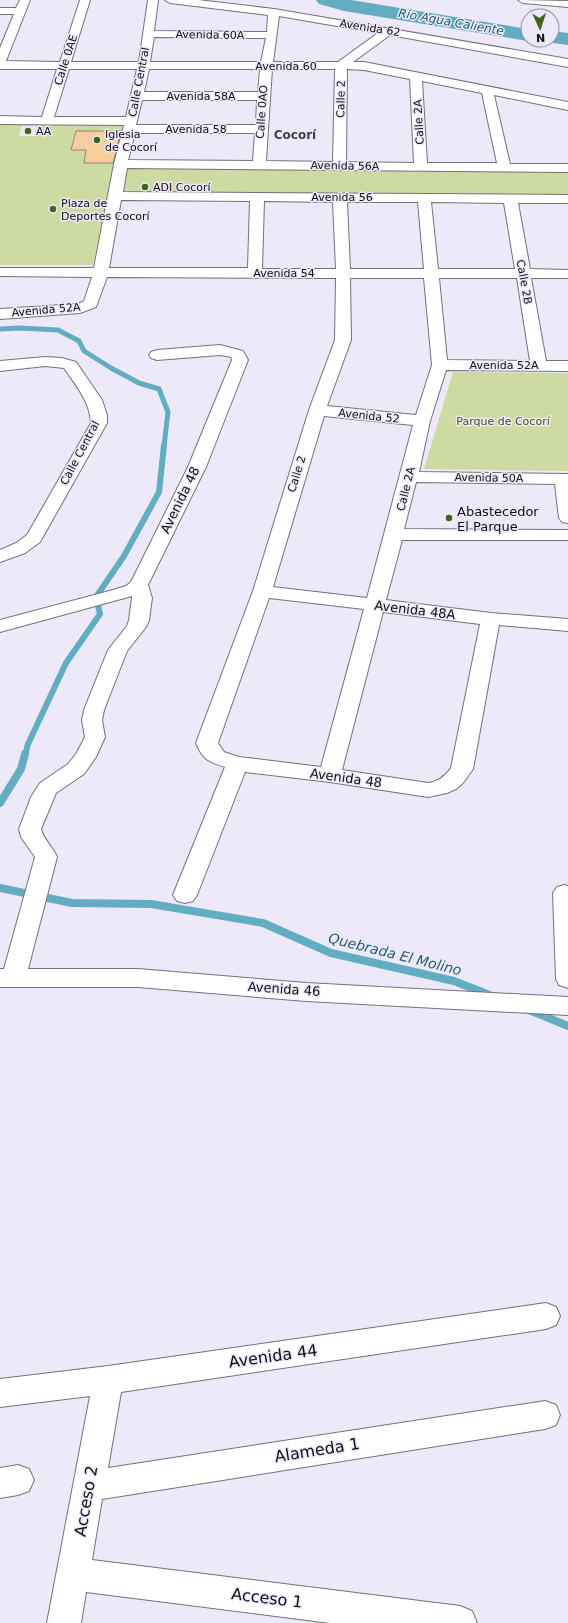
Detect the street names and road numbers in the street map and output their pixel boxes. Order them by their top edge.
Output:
street label: Avenida 62 [339,17,401,39]
street label: Avenida 60A [175,28,245,42]
street label: Calle 0AE [52,33,80,87]
street label: Calle Central [126,46,152,118]
street label: Avenida 60 [255,60,317,73]
street label: Calle 2 [334,80,348,118]
street label: Calle 0AO [254,84,270,139]
street label: Avenida 58A [167,90,236,103]
street label: Calle 2A [411,99,427,145]
street label: Avenida 58 [165,123,227,136]
street label: Avenida 56A [310,159,380,173]
street label: Avenida 56 [311,191,373,204]
street label: Calle 2B [514,259,534,305]
street label: Avenida 54 [253,267,315,280]
street label: Avenida 52A [11,300,81,319]
street label: Avenida 52A [470,359,539,372]
street label: Avenida 52 [338,406,400,426]
street label: Calle Central [58,419,102,487]
street label: Calle 2 [285,454,309,494]
street label: Avenida 48 [157,464,203,536]
street label: Calle 2A [394,465,418,513]
street label: Avenida 50A [454,471,524,485]
street label: Avenida 48A [374,598,456,622]
street label: Avenida 48 [309,766,383,790]
street label: Avenida 46 [247,979,321,999]
street label: Avenida 44 [227,1340,319,1372]
street label: Alameda 1 [273,1434,361,1466]
street label: Acceso 2 [70,1464,102,1538]
street label: Acceso 1 [230,1584,304,1612]

